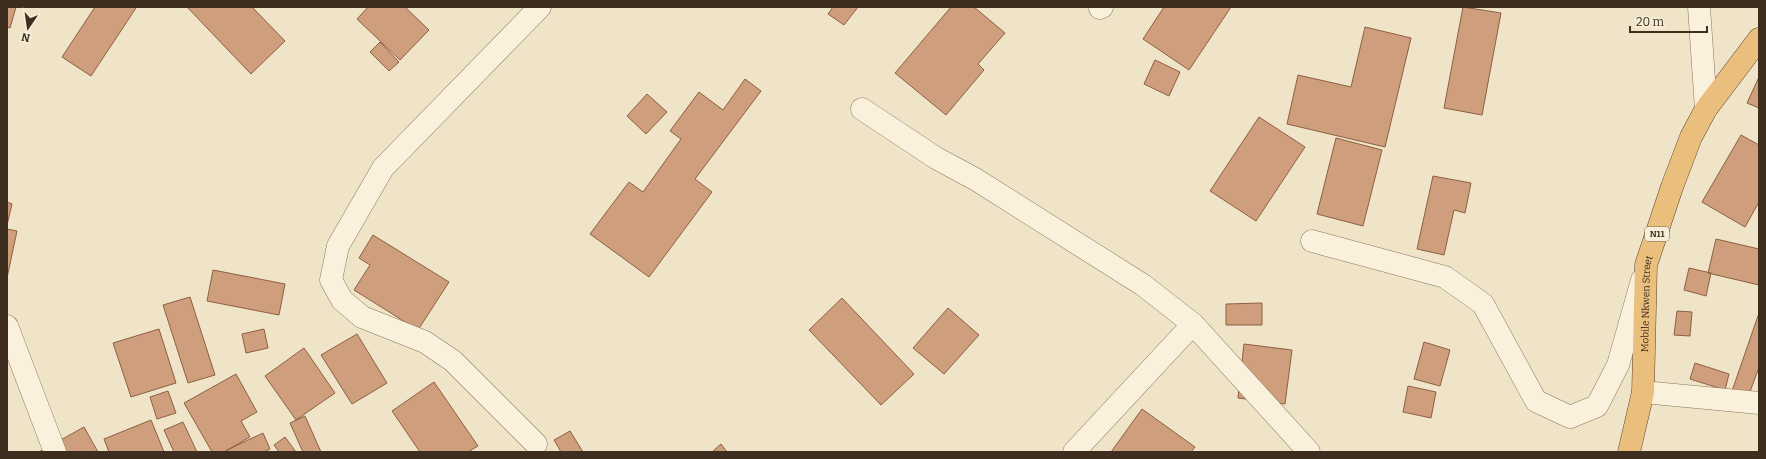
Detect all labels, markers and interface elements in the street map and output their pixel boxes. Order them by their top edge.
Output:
north arrow [8,8,48,48]
scale bar [1630,8,1707,34]
text: 20 m [1636,15,1665,29]
text: N [20,30,31,45]
road number: N11 [1645,227,1669,241]
street label: Mobile Nkwen Street [1639,254,1656,352]

